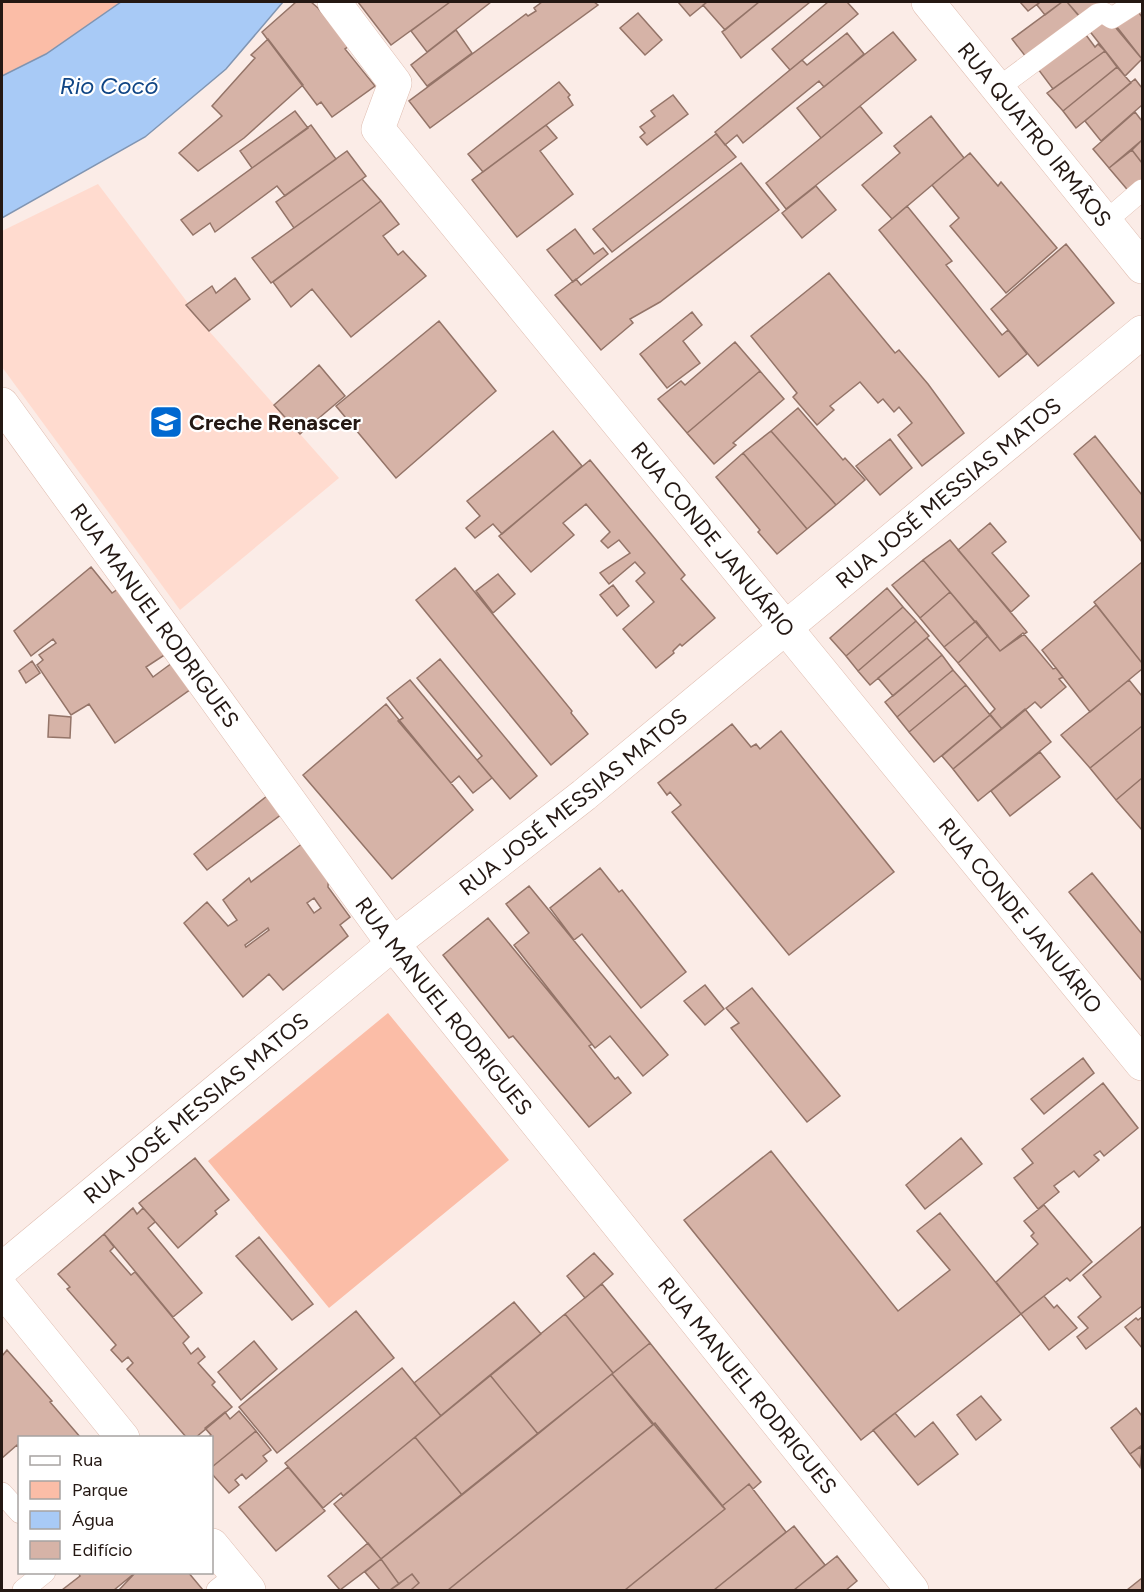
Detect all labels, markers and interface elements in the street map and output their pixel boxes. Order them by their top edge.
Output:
street label: RUA QUATRO IRMÃOS [952,37,1117,232]
water label: Rio Cocó [60,71,158,100]
street label: RUA JOSÉ MESSIAS MATOS [830,392,1066,594]
school or university icon: Creche Renascer [148,404,184,440]
place label: Creche Renascer [189,409,362,436]
street label: RUA CONDE JANUÁRIO [625,436,801,642]
street label: RUA MANUEL RODRIGUES [65,498,245,733]
street label: RUA JOSÉ MESSIAS MATOS [454,702,692,901]
street label: RUA CONDE JANUÁRIO [933,812,1108,1018]
street label: RUA MANUEL RODRIGUES [350,892,538,1120]
street label: RUA JOSÉ MESSIAS MATOS [78,1007,314,1209]
street label: RUA MANUEL RODRIGUES [653,1272,843,1499]
legend [18,1436,213,1574]
text: Rua [72,1449,103,1471]
text: Parque [72,1479,128,1501]
text: Água [72,1509,114,1531]
text: Edifício [72,1539,133,1561]

